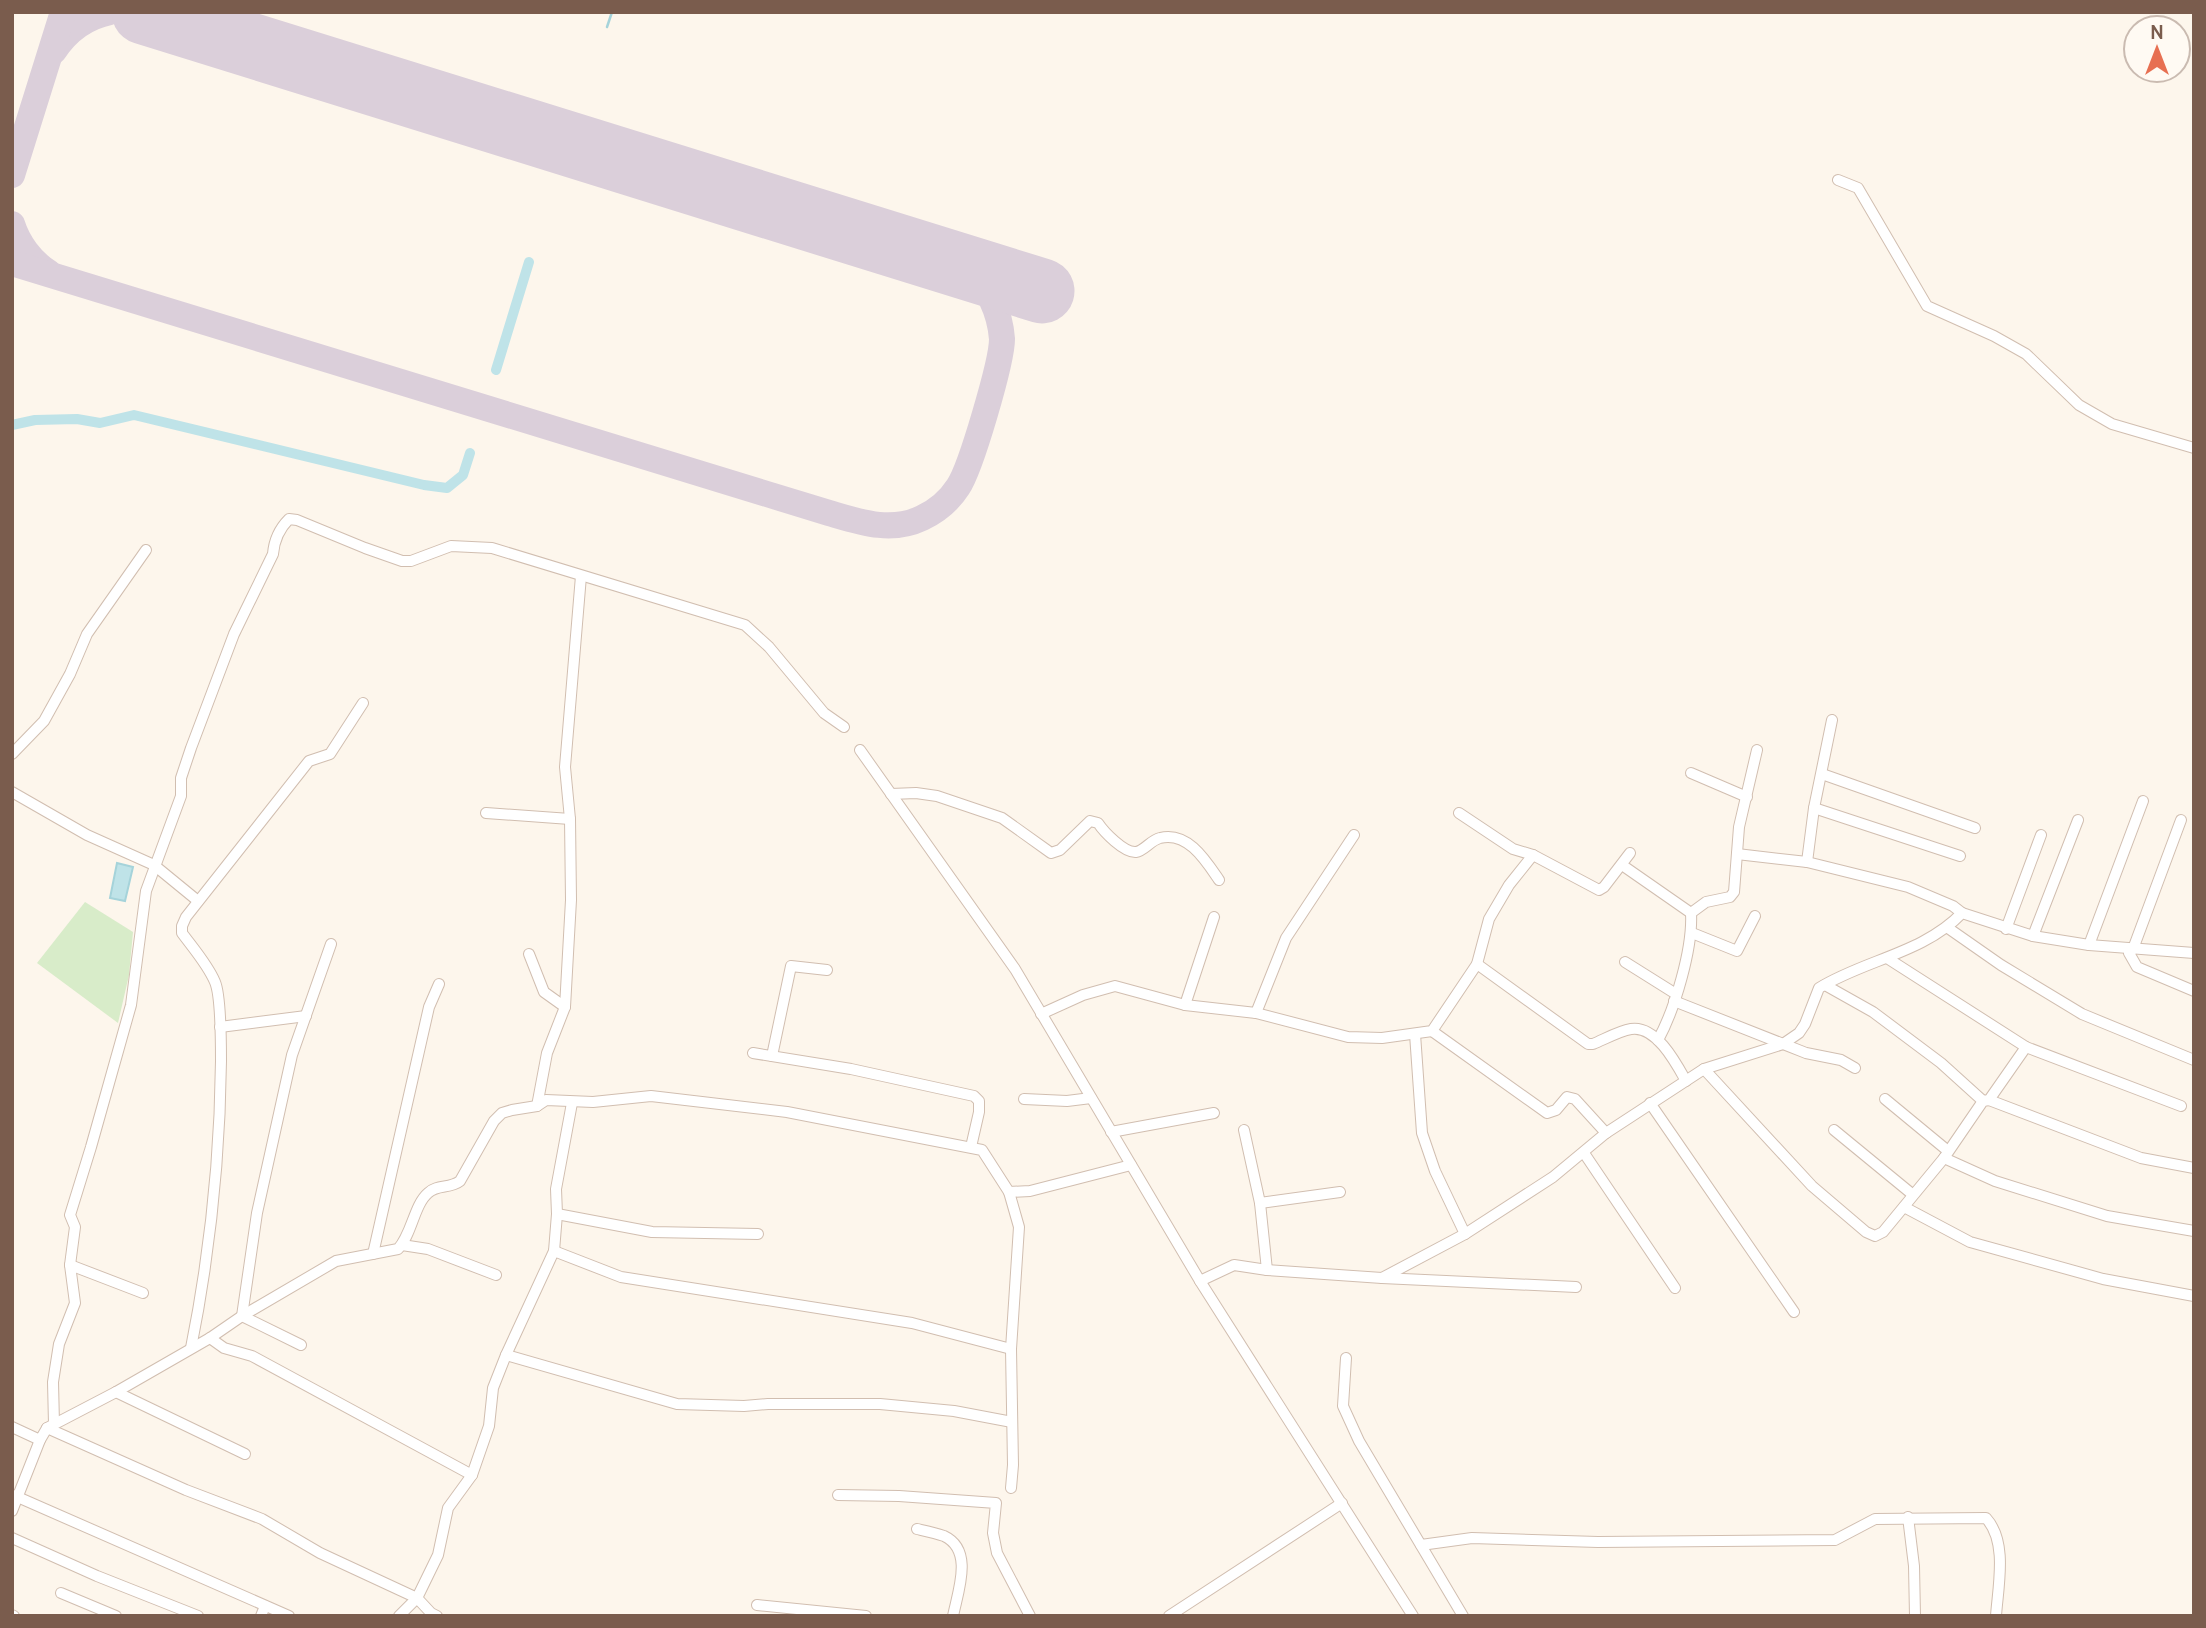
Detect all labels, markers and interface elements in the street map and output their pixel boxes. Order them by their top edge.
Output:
north arrow [2122,14,2192,84]
text: N [2150,21,2164,44]

